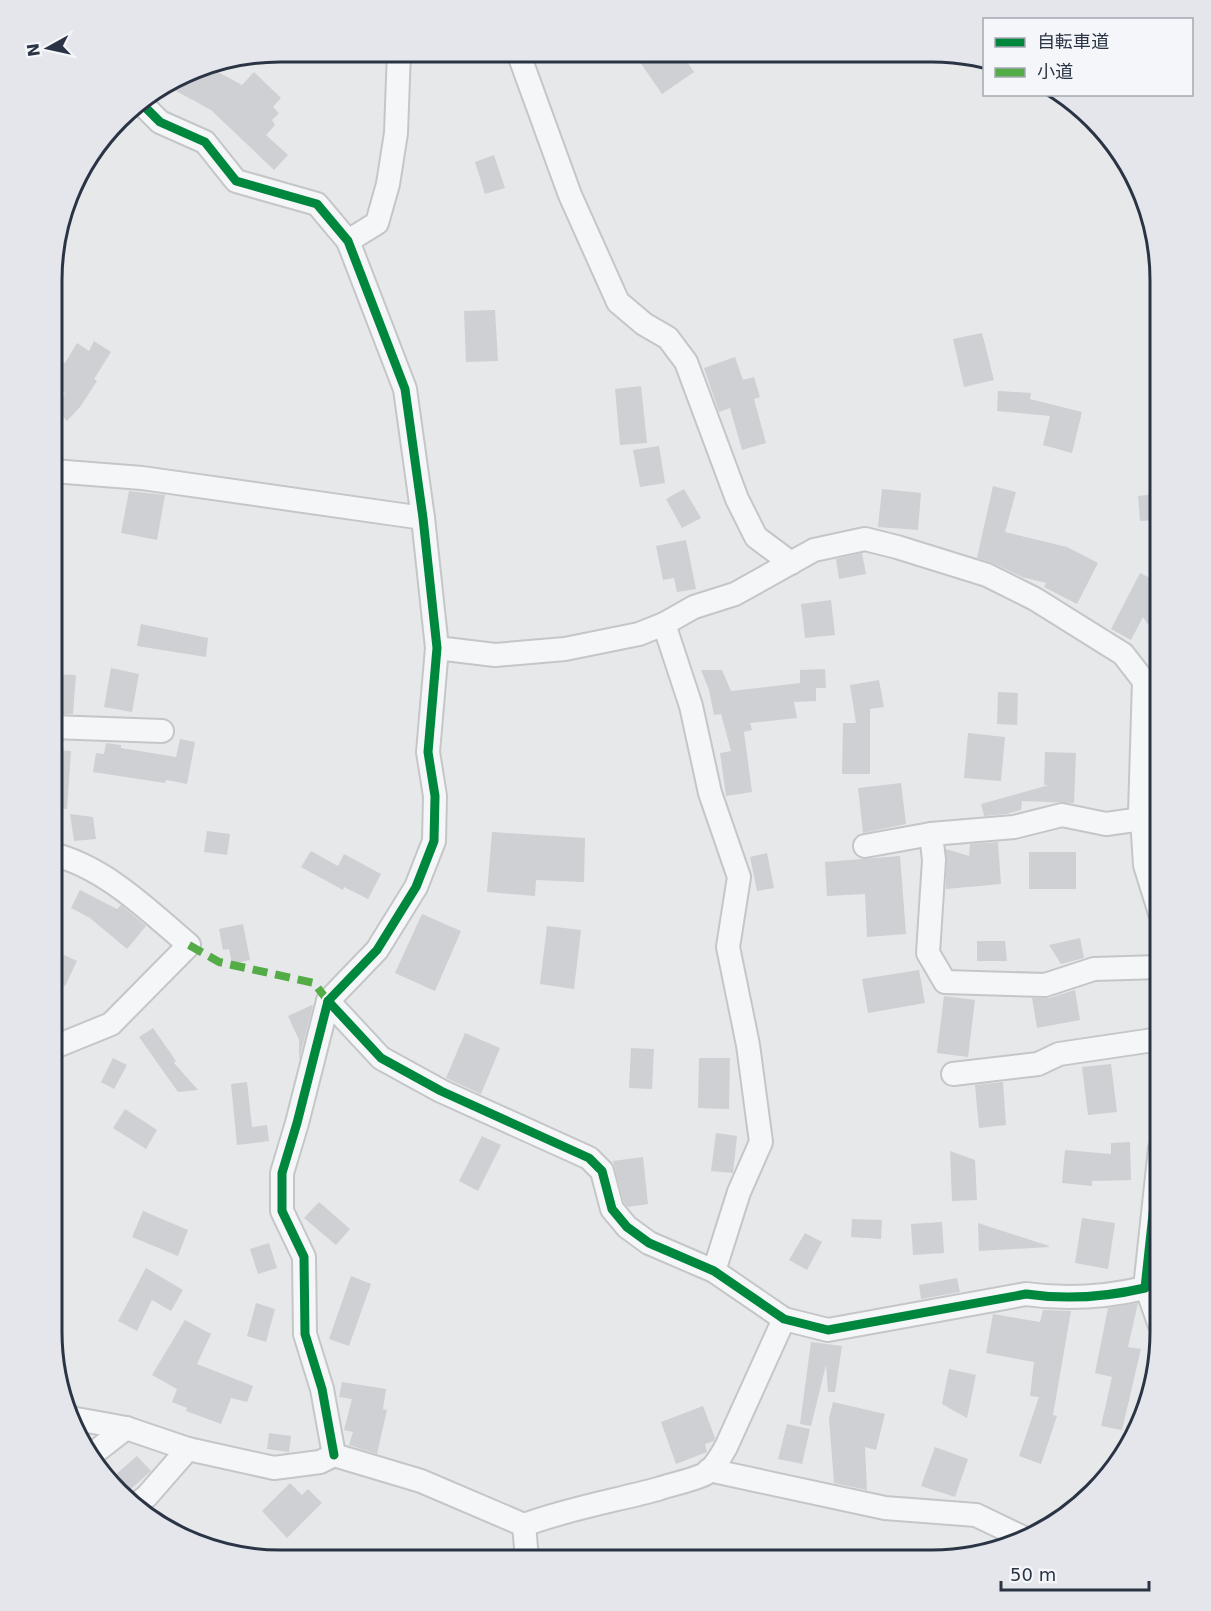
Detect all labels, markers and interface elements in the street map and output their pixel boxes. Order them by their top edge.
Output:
north arrow [18,18,78,78]
legend [983,18,1193,96]
text: 自転車道 [1037,31,1109,52]
text: N [23,42,44,58]
text: 小道 [1037,61,1073,82]
scale bar [1001,1554,1150,1592]
text: 50 m [1010,1564,1056,1585]

